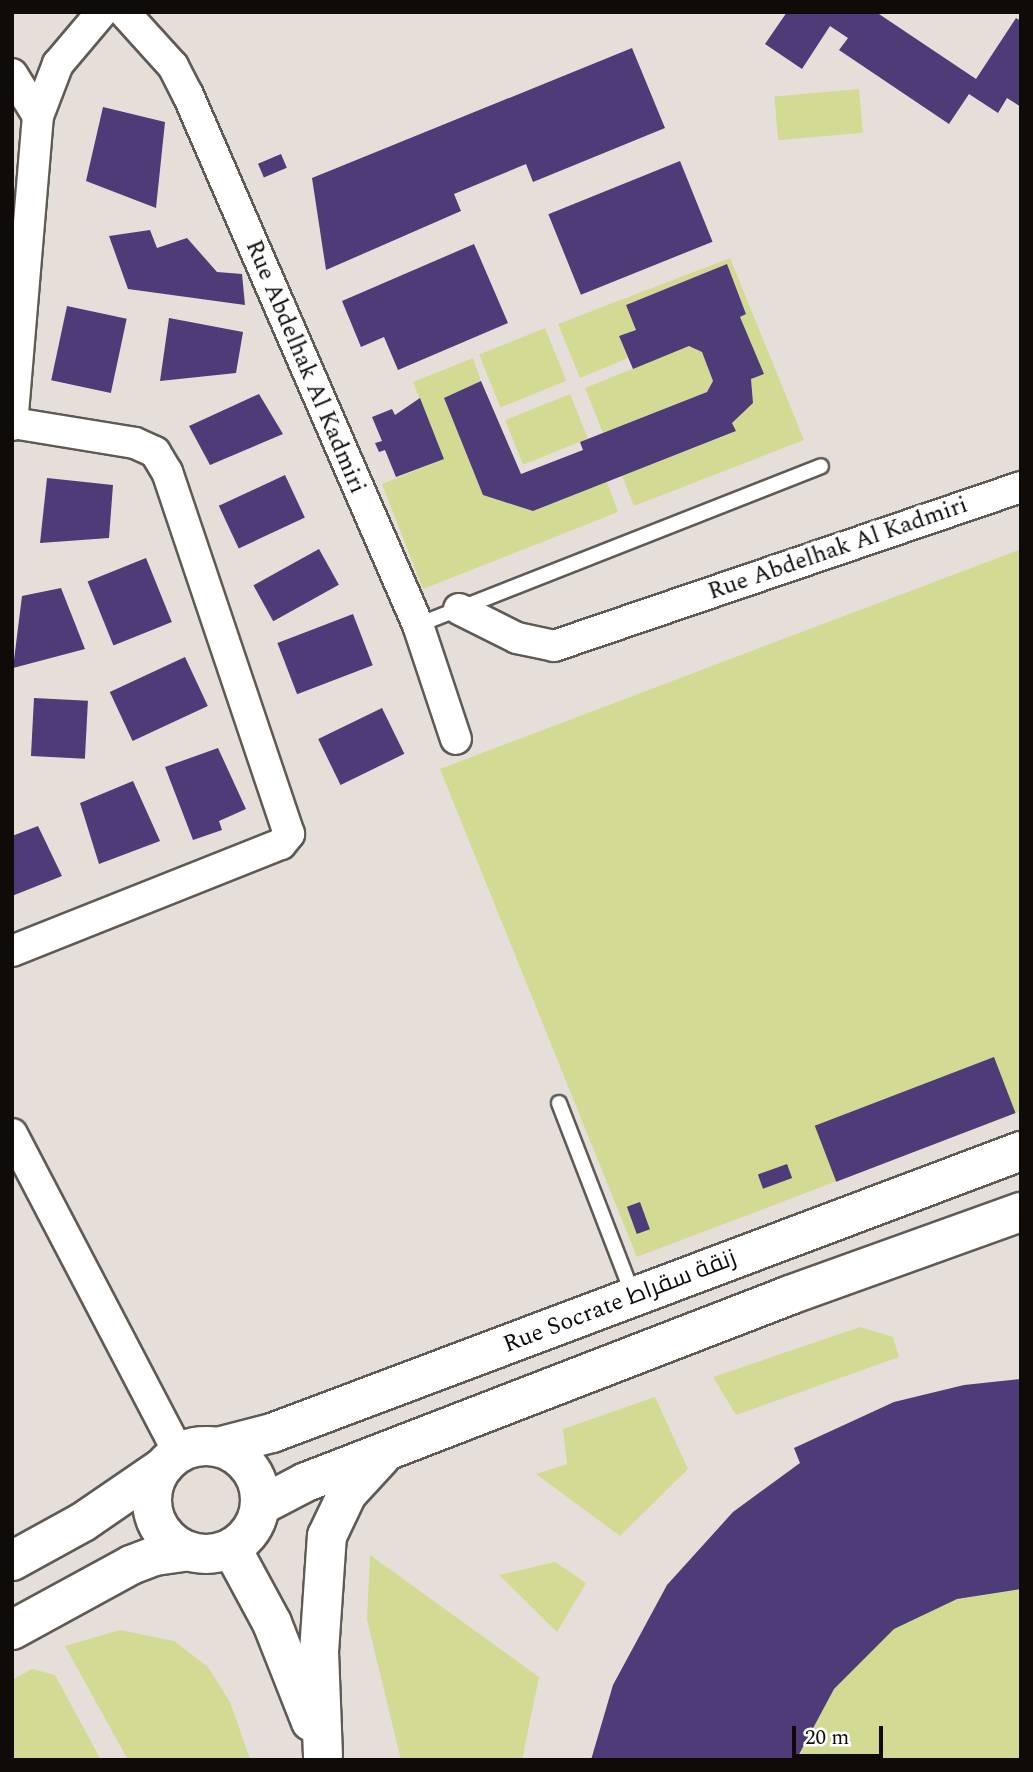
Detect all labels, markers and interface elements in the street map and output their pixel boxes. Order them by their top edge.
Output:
street label: Rue Abdelhak Al Kadmiri [238,236,372,498]
street label: Rue Abdelhak Al Kadmiri [704,491,972,607]
street label: Rue Socrate زنقة سقراط [499,1244,741,1360]
scale bar [795,1712,886,1756]
text: 20 m [805,1722,849,1754]

